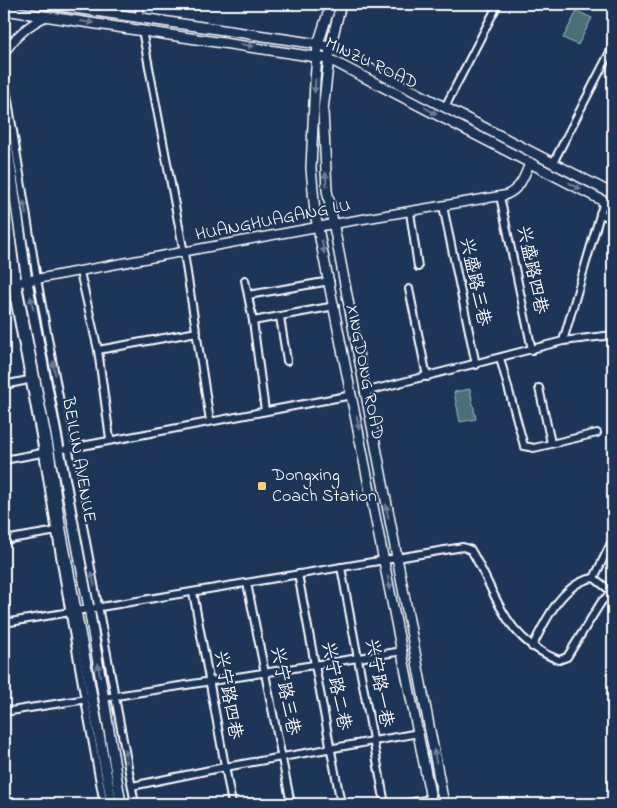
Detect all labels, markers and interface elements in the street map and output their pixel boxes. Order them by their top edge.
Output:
one-way arrow [79,18,95,26]
street label: MINZU ROAD [320,31,422,97]
one-way arrow [240,41,256,49]
one-way arrow [310,78,318,94]
one-way arrow [424,107,438,115]
one-way arrow [322,171,330,187]
one-way arrow [568,182,582,190]
street label: HUANGHUAGANG LU [193,193,353,249]
one-way arrow [21,200,29,216]
street label: 兴盛路四巷 [509,223,553,317]
street label: 兴盛路三巷 [452,235,496,329]
one-way arrow [320,239,328,255]
one-way arrow [28,296,36,311]
street label: XINGDONG ROAD [338,302,390,442]
one-way arrow [50,360,58,376]
street label: BEILUN AVENUE [54,394,102,525]
one-way arrow [354,416,362,431]
place label: Dongxing Coach Station [271,463,377,510]
marker: Dongxing Coach Station [256,480,268,492]
one-way arrow [383,502,391,518]
one-way arrow [89,572,97,587]
one-way arrow [386,575,394,591]
street label: 兴宁路一巷 [357,636,399,730]
street label: 兴宁路二巷 [314,639,356,733]
street label: 兴宁路三巷 [263,644,305,738]
street label: 兴宁路四巷 [206,648,248,742]
one-way arrow [94,662,102,678]
one-way arrow [122,748,130,764]
one-way arrow [430,748,438,764]

